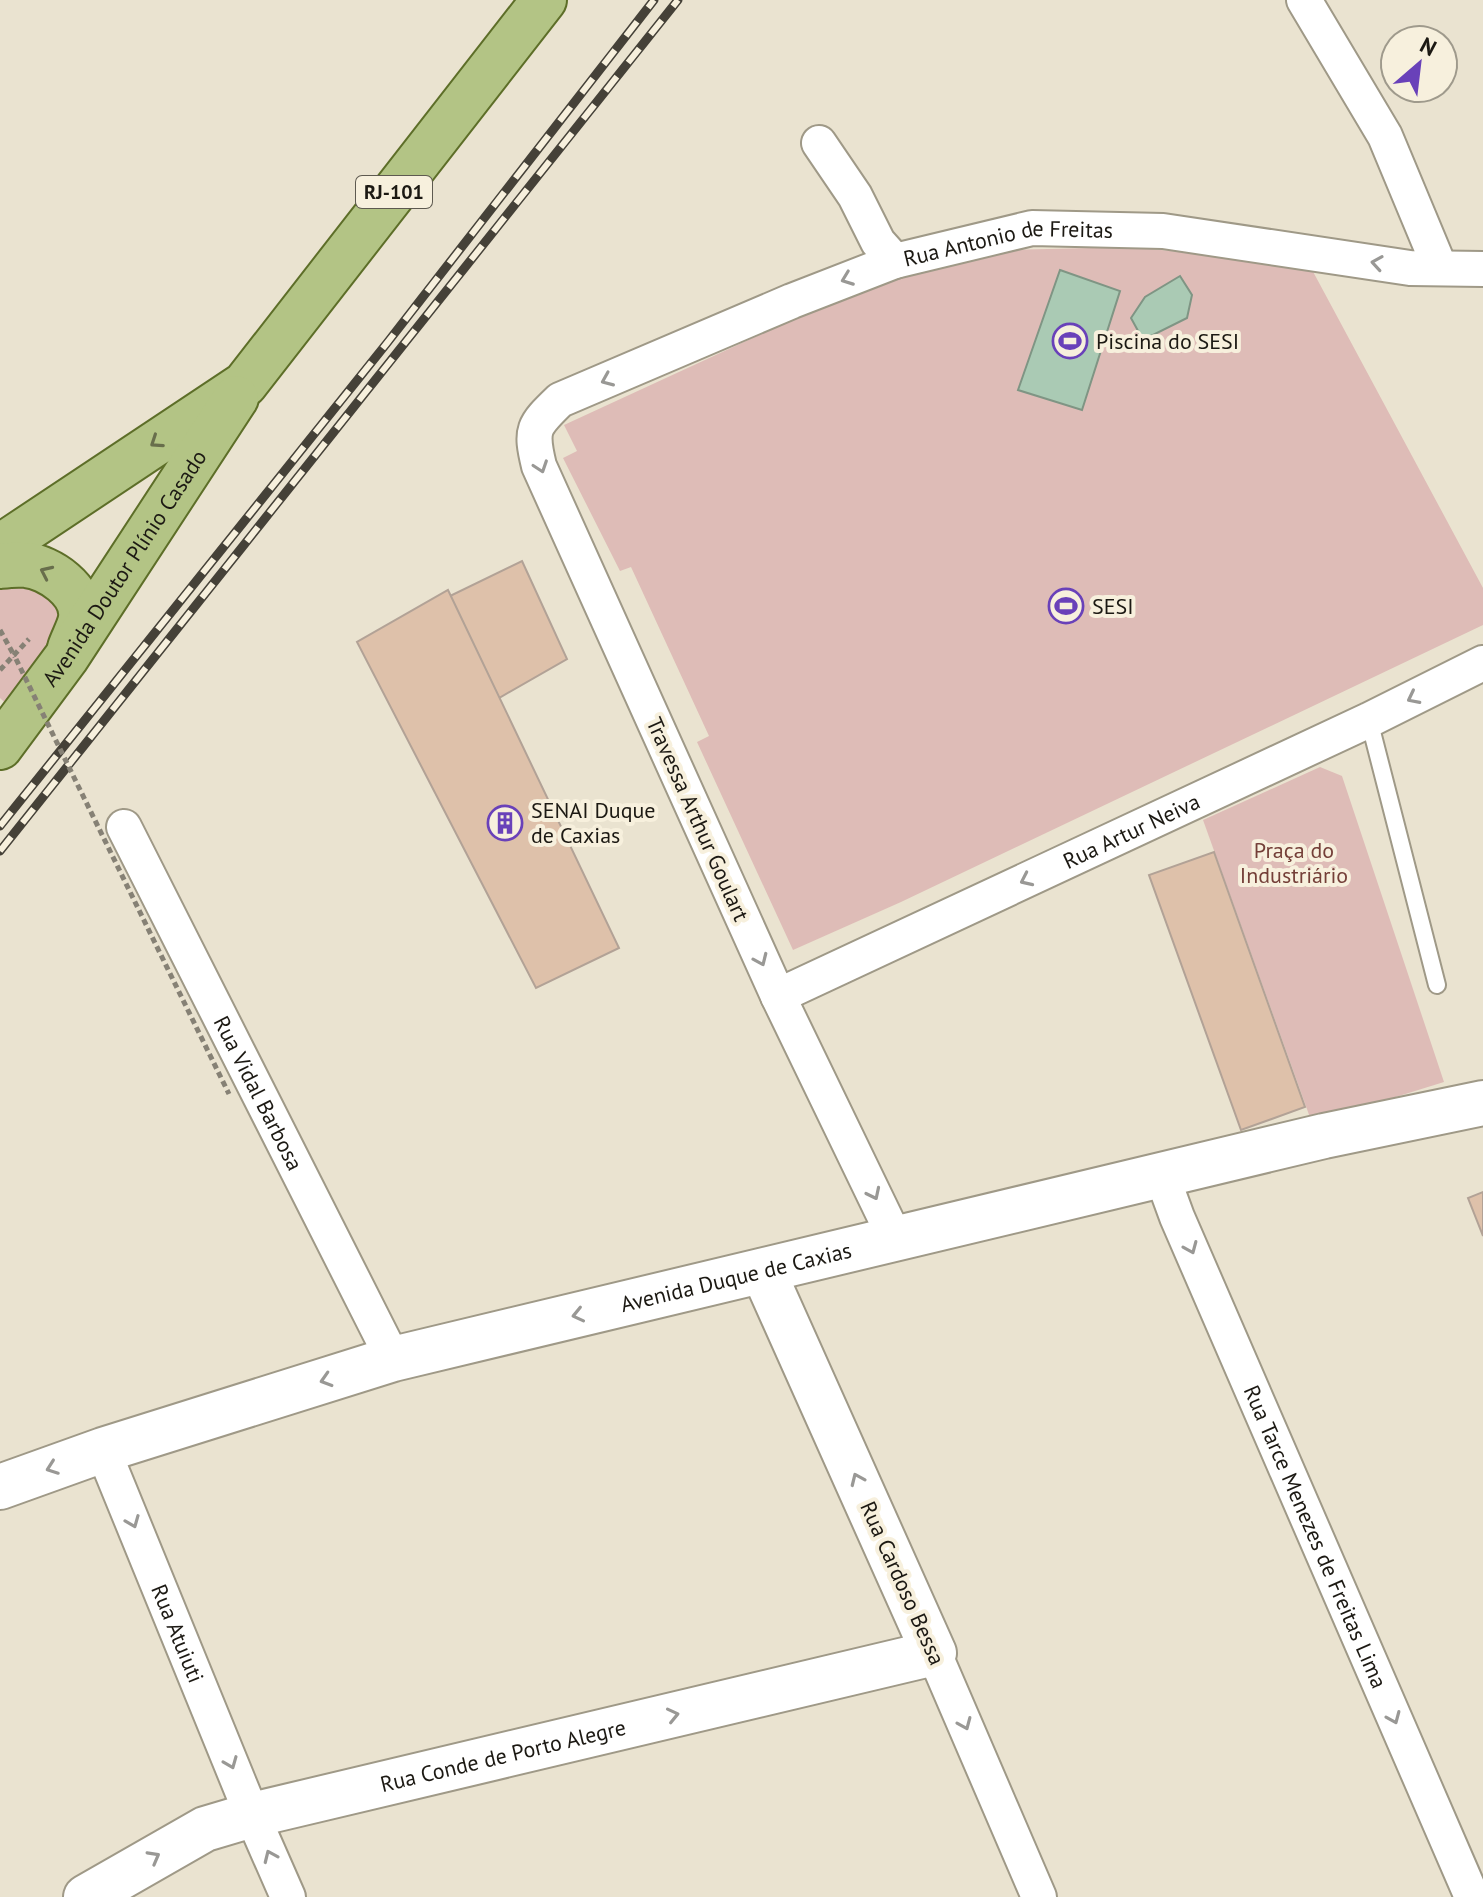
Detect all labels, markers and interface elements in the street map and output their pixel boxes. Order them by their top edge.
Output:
north arrow [1379,24,1459,104]
text: N [1415,31,1441,62]
road number: RJ-101 [356,176,432,208]
street label: Rua Antonio de Freitas [901,214,1113,272]
one-way arrow [1371,255,1384,272]
one-way arrow [841,269,855,286]
sports icon: Piscina do SESI [1051,322,1089,360]
place label: Piscina do SESI [1096,327,1239,355]
one-way arrow [601,370,615,386]
one-way arrow [151,432,165,447]
street label: Avenida Doutor Plínio Casado [36,444,212,692]
one-way arrow [531,459,547,473]
one-way arrow [40,566,54,582]
sports icon: SESI [1047,587,1085,625]
place label: SESI [1092,592,1134,620]
one-way arrow [1407,688,1422,703]
street label: Travessa Arthur Goulart [640,713,756,926]
street label: Rua Artur Neiva [1058,787,1204,875]
place label: SENAI Duque de Caxias [531,796,656,849]
building icon: SENAI Duque de Caxias [486,804,524,842]
park label: Praça do Industriário [1240,836,1348,889]
one-way arrow [1020,870,1034,886]
one-way arrow [752,951,768,966]
street label: Rua Vidal Barbosa [208,1011,309,1175]
one-way arrow [864,1186,880,1201]
street label: Avenida Duque de Caxias [618,1236,854,1318]
one-way arrow [1181,1240,1197,1254]
one-way arrow [572,1306,586,1323]
one-way arrow [320,1371,334,1387]
street label: Rua Tarce Menezes de Freitas Lima [1238,1381,1394,1692]
one-way arrow [46,1459,60,1475]
one-way arrow [850,1473,866,1487]
street label: Rua Cardoso Bessa [854,1497,952,1669]
one-way arrow [123,1514,139,1528]
street label: Rua Atuiuti [145,1580,210,1687]
one-way arrow [665,1707,679,1724]
one-way arrow [1385,1710,1401,1724]
street label: Rua Conde de Porto Alegre [377,1713,628,1798]
one-way arrow [956,1716,972,1730]
one-way arrow [221,1755,237,1769]
one-way arrow [264,1850,280,1864]
one-way arrow [145,1852,160,1867]

